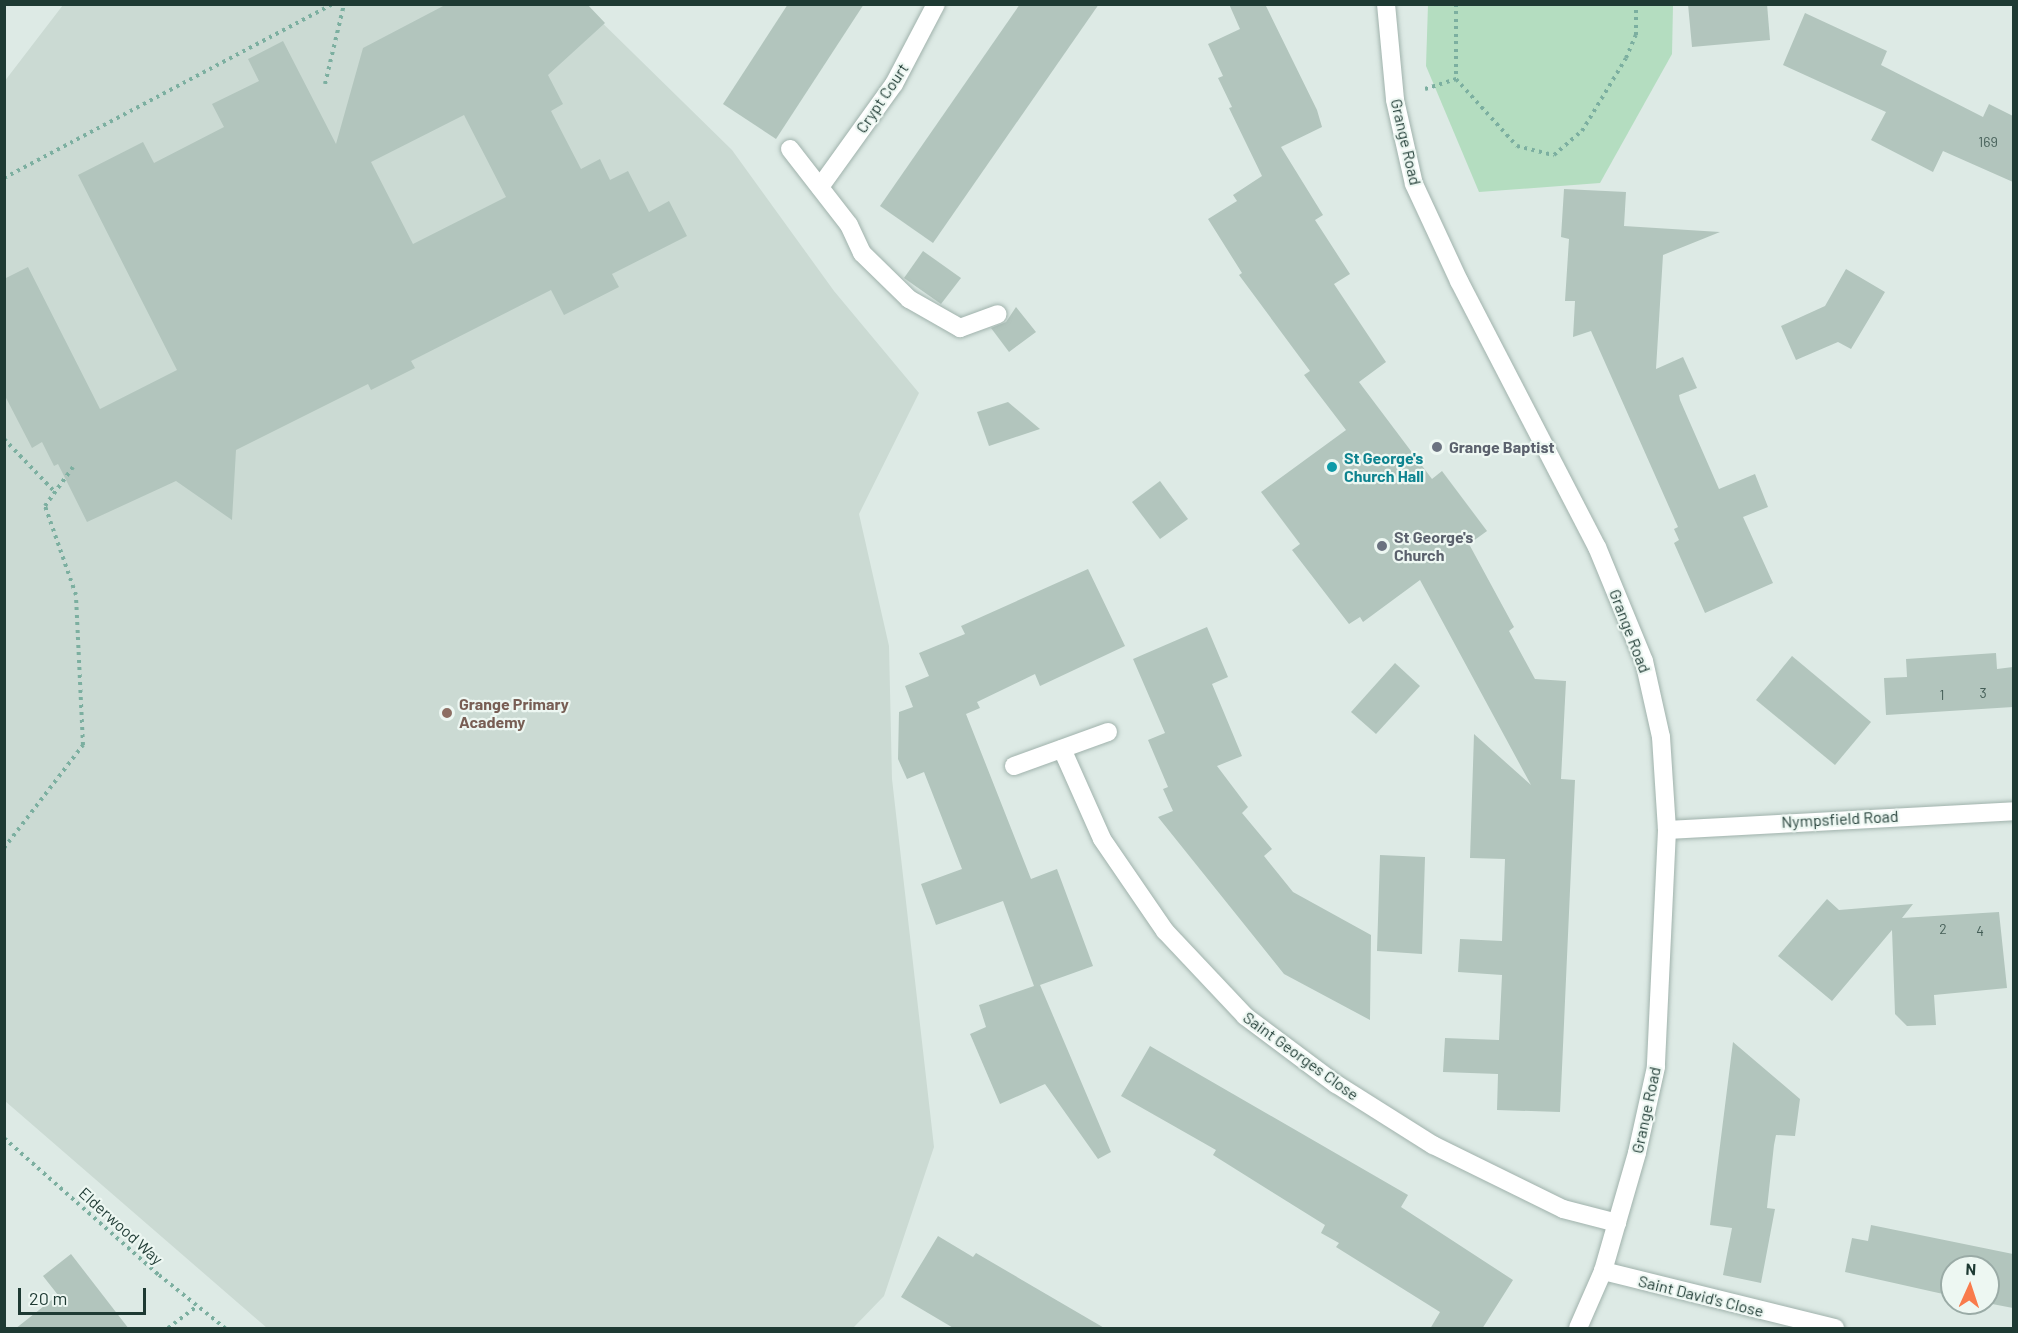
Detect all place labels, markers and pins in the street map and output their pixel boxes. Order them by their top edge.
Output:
place label: Grange Baptist [1449,437,1555,457]
marker: Grange Baptist [1430,440,1444,454]
place label: St George's Church Hall [1344,448,1424,486]
marker: St George's Church Hall [1325,460,1339,474]
place label: St George's Church [1394,527,1473,565]
marker: St George's Church [1375,539,1389,553]
place label: Grange Primary Academy [459,694,569,732]
marker: Grange Primary Academy [440,706,454,720]

